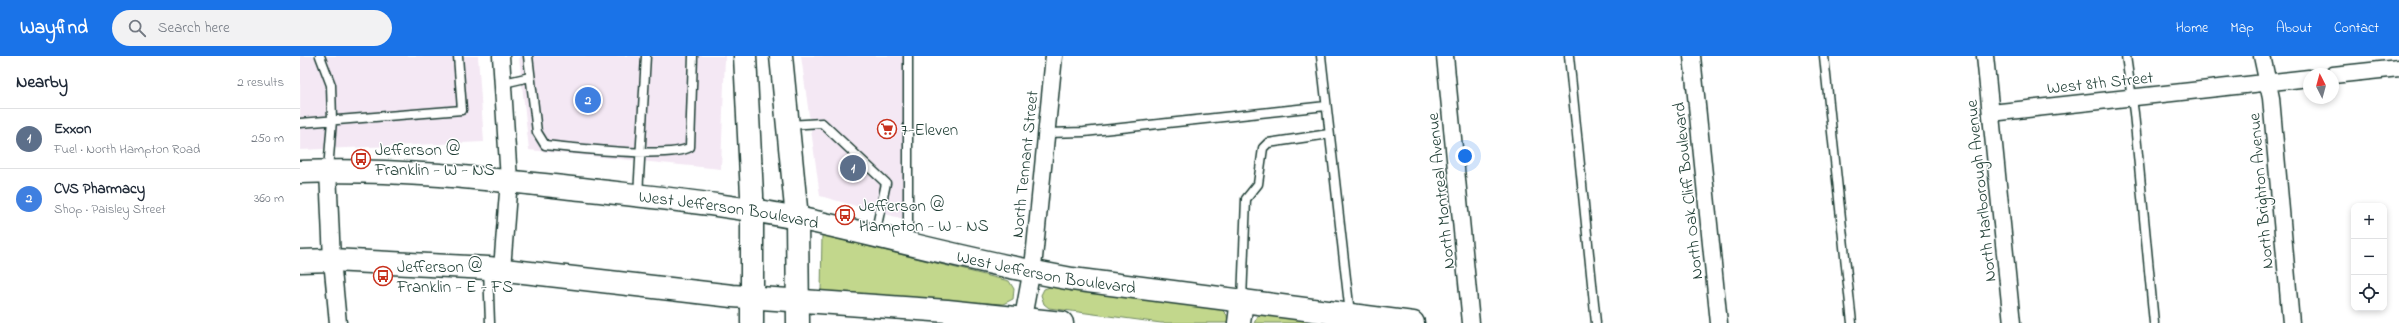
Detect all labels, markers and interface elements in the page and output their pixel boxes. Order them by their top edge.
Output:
search box [112,10,392,46]
text: Wayfind [20,15,88,42]
icon: search [126,17,148,39]
text: Search here [158,17,230,39]
text: Home [2176,18,2208,39]
text: Map [2230,18,2254,39]
text: About [2276,18,2312,39]
text: Contact [2334,18,2379,39]
street label: West 8th Street [2046,65,2155,101]
north arrow [2303,68,2339,104]
text: Nearby [16,70,68,95]
text: 2 results [237,73,284,92]
pin: 2 [575,85,601,115]
street label: North Tennant Street [1005,89,1046,239]
street label: North Marlborough Avenue [1959,98,2005,283]
street label: North Oak Cliff Boulevard [1667,100,1710,281]
street label: North Montreal Avenue [1421,111,1462,270]
street label: North Brighton Avenue [2242,111,2283,270]
text: Exxon [54,118,91,140]
supermarket icon: 7-Eleven [876,118,898,140]
place label: 7-Eleven [901,118,958,143]
text: 1 [27,129,31,148]
text: 250 m [251,129,284,148]
place label: Jefferson @ Franklin - W - NS [374,138,495,183]
text: Fuel · North Hampton Road [54,140,200,159]
your location [1455,146,1475,166]
bus stop icon: Jefferson @ Franklin - W - NS [350,148,372,170]
pin: 1 [840,153,866,183]
text: CVS Pharmacy [54,178,145,200]
street label: West Jefferson Boulevard [637,185,821,236]
text: 2 [26,189,32,208]
text: 360 m [254,189,284,208]
place label: Jefferson @ Hampton - W - NS [859,194,989,239]
text: Shop · Paisley Street [54,200,166,219]
map controls [2351,203,2387,311]
button: + [2351,203,2387,239]
bus stop icon: Jefferson @ Hampton - W - NS [834,204,856,226]
button: − [2351,239,2387,275]
street label: West Jefferson Boulevard [954,245,1138,301]
place label: Jefferson @ Franklin - E - FS [396,255,513,300]
bus stop icon: Jefferson @ Franklin - E - FS [372,265,394,287]
button: locate [2351,275,2387,311]

